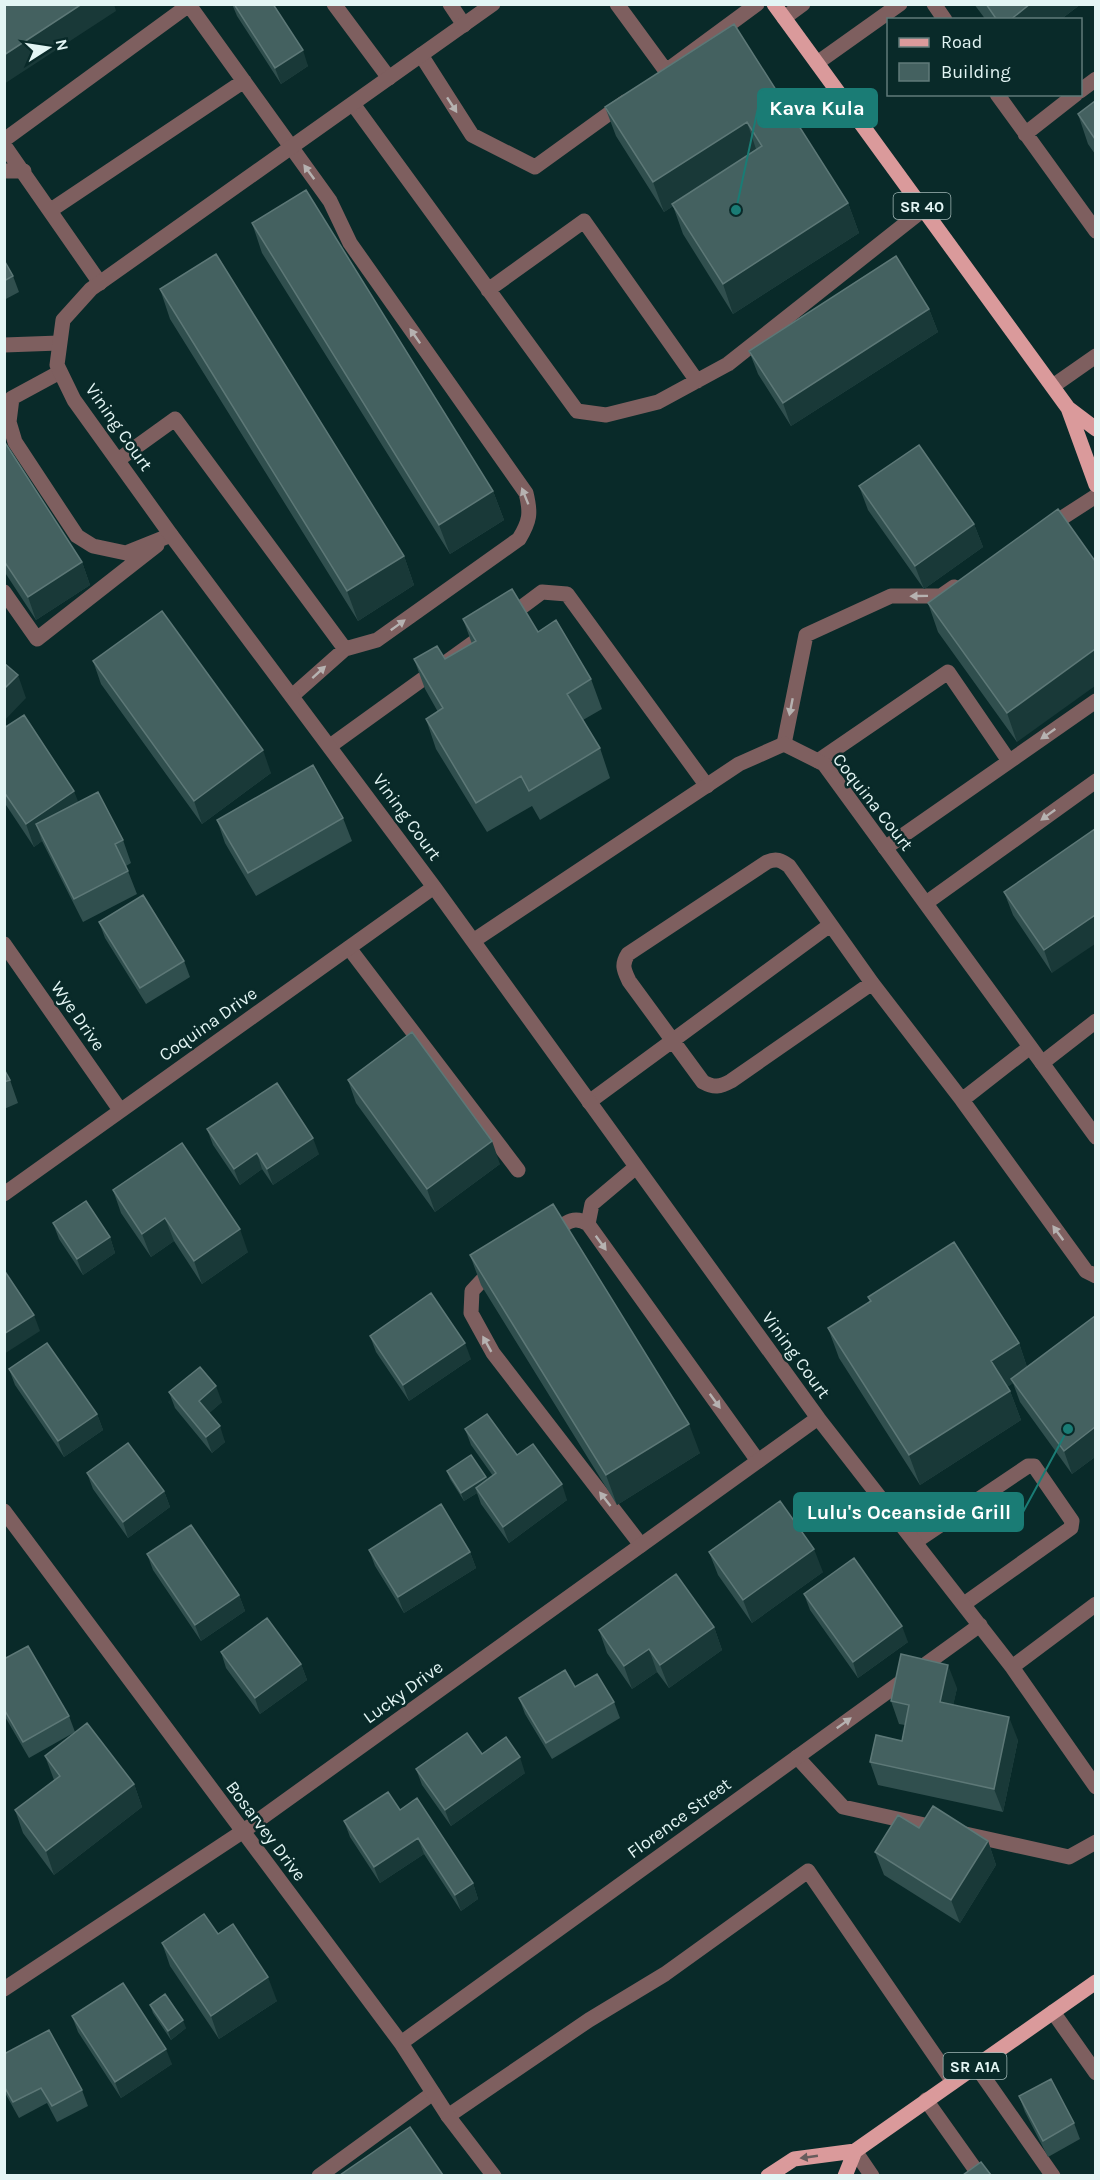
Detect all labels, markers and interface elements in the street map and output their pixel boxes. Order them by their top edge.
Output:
north arrow [18,18,78,78]
legend [887,18,1082,96]
text: Road [941,31,982,53]
text: N [52,37,73,53]
text: Building [941,61,1011,83]
callout: Kava Kula [758,89,877,127]
one-way arrow [447,96,458,113]
text: Kava Kula [769,97,865,120]
one-way arrow [304,165,316,180]
road number: SR 40 [894,193,950,219]
one-way arrow [409,328,421,344]
street label: Vining Court [81,379,157,475]
one-way arrow [520,486,530,504]
one-way arrow [910,591,929,601]
one-way arrow [389,619,405,631]
one-way arrow [311,666,326,679]
one-way arrow [786,697,795,716]
one-way arrow [1040,728,1056,740]
street label: Coquina Court [828,749,918,855]
street label: Vining Court [368,769,446,865]
one-way arrow [1040,809,1056,820]
street label: Wye Drive [46,977,110,1055]
street label: Coquina Drive [155,982,261,1066]
one-way arrow [1052,1225,1064,1241]
one-way arrow [595,1234,607,1250]
street label: Vining Court [757,1307,835,1403]
one-way arrow [483,1335,493,1352]
one-way arrow [709,1392,721,1408]
one-way arrow [599,1491,612,1507]
callout: Lulu's Oceanside Grill [794,1493,1023,1531]
text: Lulu's Oceanside Grill [807,1501,1011,1524]
street label: Lucky Drive [359,1656,447,1728]
one-way arrow [836,1717,852,1729]
street label: Florence Street [623,1773,735,1863]
street label: Bosarvey Drive [221,1777,311,1885]
road number: SR A1A [944,2053,1006,2079]
one-way arrow [800,2152,819,2162]

